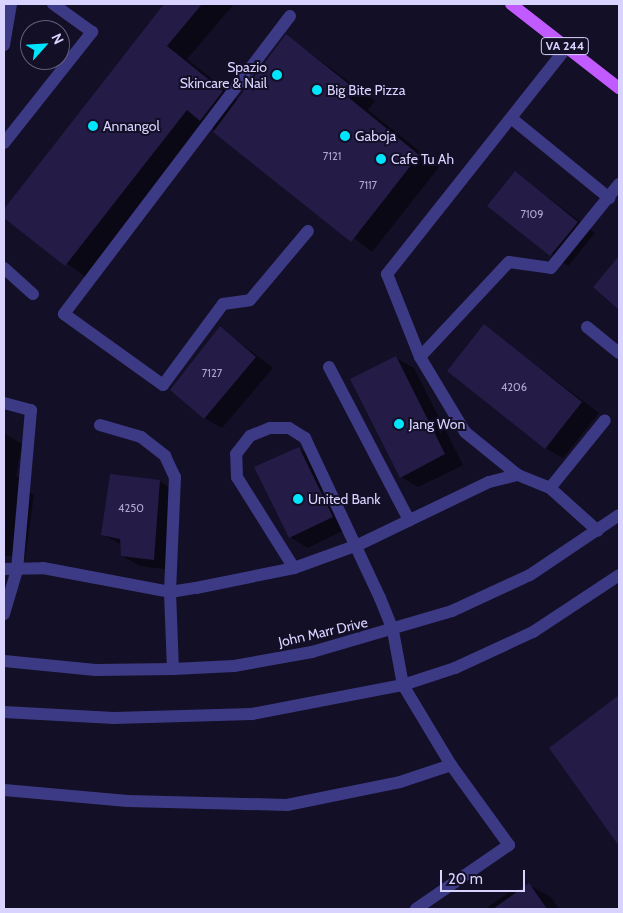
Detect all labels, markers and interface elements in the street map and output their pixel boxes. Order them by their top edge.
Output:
north arrow [20,20,70,70]
text: N [47,30,68,47]
road number: VA 244 [540,36,590,56]
place label: Spazio Skincare & Nail [180,59,267,92]
marker: Spazio Skincare & Nail [271,69,283,81]
place label: Big Bite Pizza [327,82,405,98]
marker: Big Bite Pizza [311,84,323,96]
place label: Annangol [103,118,160,134]
marker: Annangol [87,120,99,132]
place label: Gaboja [355,128,396,144]
marker: Gaboja [339,130,351,142]
house number: 7121 [323,149,341,163]
place label: Cafe Tu Ah [391,151,454,167]
marker: Cafe Tu Ah [375,153,387,165]
house number: 7117 [359,178,377,192]
house number: 7109 [520,207,544,221]
house number: 7127 [202,366,222,380]
house number: 4206 [501,380,527,394]
place label: Jang Won [409,416,465,432]
marker: Jang Won [393,418,405,430]
place label: United Bank [308,491,381,507]
marker: United Bank [292,493,304,505]
house number: 4250 [118,501,144,515]
street label: John Marr Drive [277,614,369,650]
scale bar [443,860,528,892]
text: 20 m [448,870,483,888]

